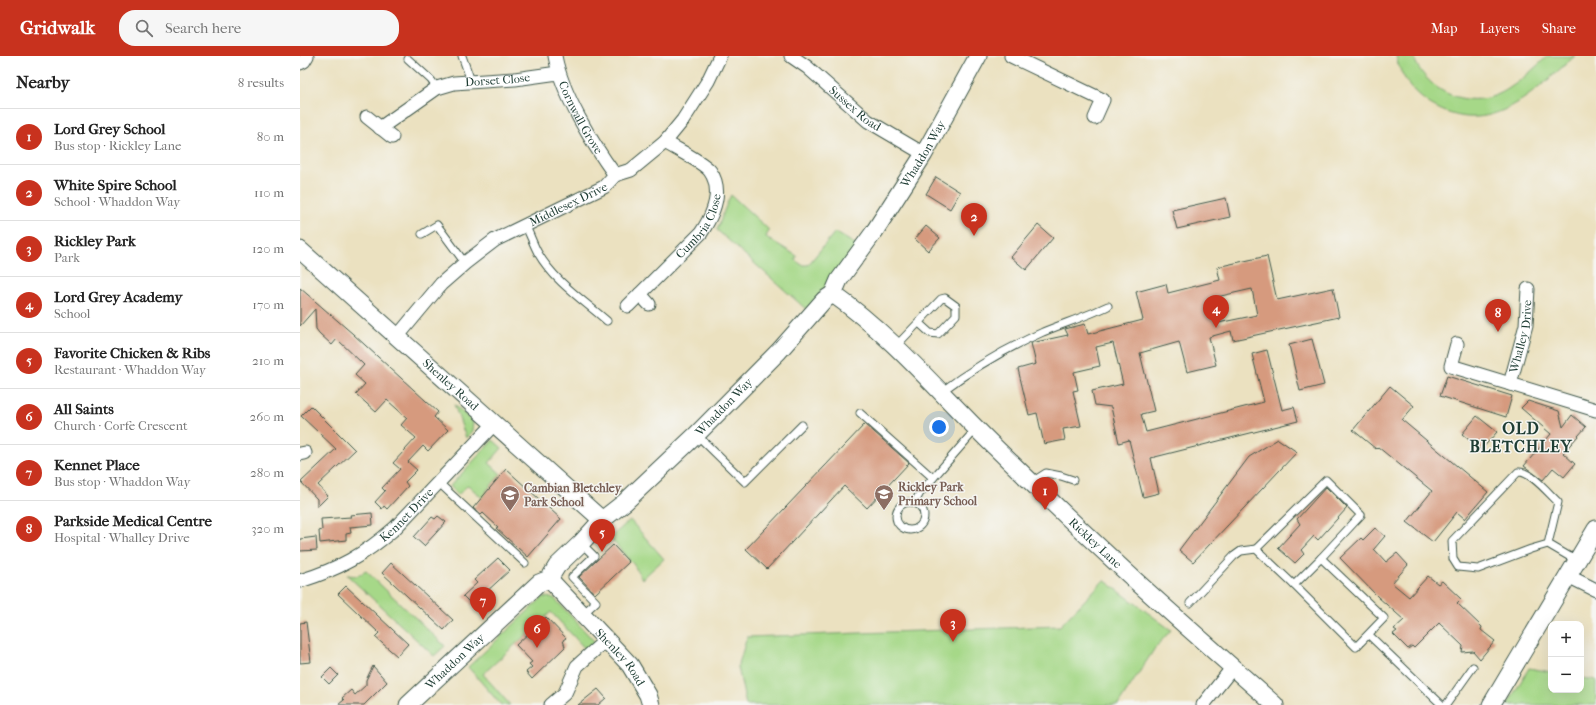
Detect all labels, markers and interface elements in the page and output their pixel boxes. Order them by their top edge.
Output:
search box [119,10,399,46]
text: Gridwalk [20,17,95,39]
icon: search [133,17,155,39]
text: Search here [165,19,241,37]
text: Map [1431,20,1458,37]
text: Layers [1480,20,1520,37]
text: Share [1542,20,1576,37]
street label: Dorset Close [464,70,531,89]
text: Nearby [16,72,70,92]
text: 8 results [238,75,284,90]
street label: Cornwall Grove [556,79,606,157]
street label: Sussex Road [826,83,884,134]
street label: Whaddon Way [897,117,948,191]
text: Lord Grey School [54,120,165,138]
text: 1 [27,129,31,144]
text: 80 m [257,129,284,144]
text: Bus stop · Rickley Lane [54,138,182,153]
text: White Spire School [54,176,177,194]
street label: Middlesex Drive [527,179,610,229]
text: 2 [26,185,32,200]
text: 110 m [254,185,284,200]
street label: Cumbria Close [673,193,724,261]
text: School · Whaddon Way [54,194,180,209]
pin: 2 [961,203,987,236]
text: Rickley Park [54,232,136,250]
text: 3 [26,241,32,256]
text: 120 m [252,241,284,256]
text: Park [54,250,80,265]
text: Lord Grey Academy [54,288,182,306]
pin: 4 [1203,295,1229,328]
text: 4 [25,297,33,312]
text: 170 m [252,297,284,312]
pin: 8 [1485,299,1511,332]
street label: Whalley Drive [1506,299,1534,376]
text: School [54,306,90,321]
text: Favorite Chicken & Ribs [54,344,210,362]
text: 5 [26,353,32,368]
text: 210 m [252,353,284,368]
street label: Shenley Road [420,356,482,414]
text: Restaurant · Whaddon Way [54,362,206,377]
street label: Whaddon Way [692,375,756,439]
text: All Saints [54,400,114,418]
text: 6 [25,409,33,424]
text: 260 m [250,409,284,424]
your location [929,417,949,437]
text: Church · Corfe Crescent [54,418,188,433]
district label: OLD BLETCHLEY [1469,419,1573,456]
text: Kennet Place [54,456,140,474]
text: 7 [26,465,32,480]
text: 280 m [250,465,284,480]
text: Bus stop · Whaddon Way [54,474,190,489]
pin: 1 [1032,477,1058,510]
place label: Rickley Park Primary School [898,480,978,509]
place label: Cambian Bletchley Park School [524,481,622,509]
school or university icon: Rickley Park Primary School [873,483,895,511]
school or university icon: Cambian Bletchley Park School [499,484,521,512]
street label: Kennet Drive [377,485,436,545]
text: Parkside Medical Centre [54,512,212,530]
street label: Rickley Lane [1066,515,1125,571]
pin: 5 [589,519,615,552]
text: 8 [26,521,32,536]
text: 320 m [251,521,284,536]
text: Hospital · Whalley Drive [54,530,190,545]
pin: 7 [470,587,496,620]
pin: 3 [940,609,966,642]
pin: 6 [524,615,550,648]
map controls [1548,621,1584,693]
button: + [1548,621,1584,657]
street label: Shenley Road [592,626,648,689]
street label: Whaddon Way [422,630,488,693]
button: − [1548,657,1584,693]

